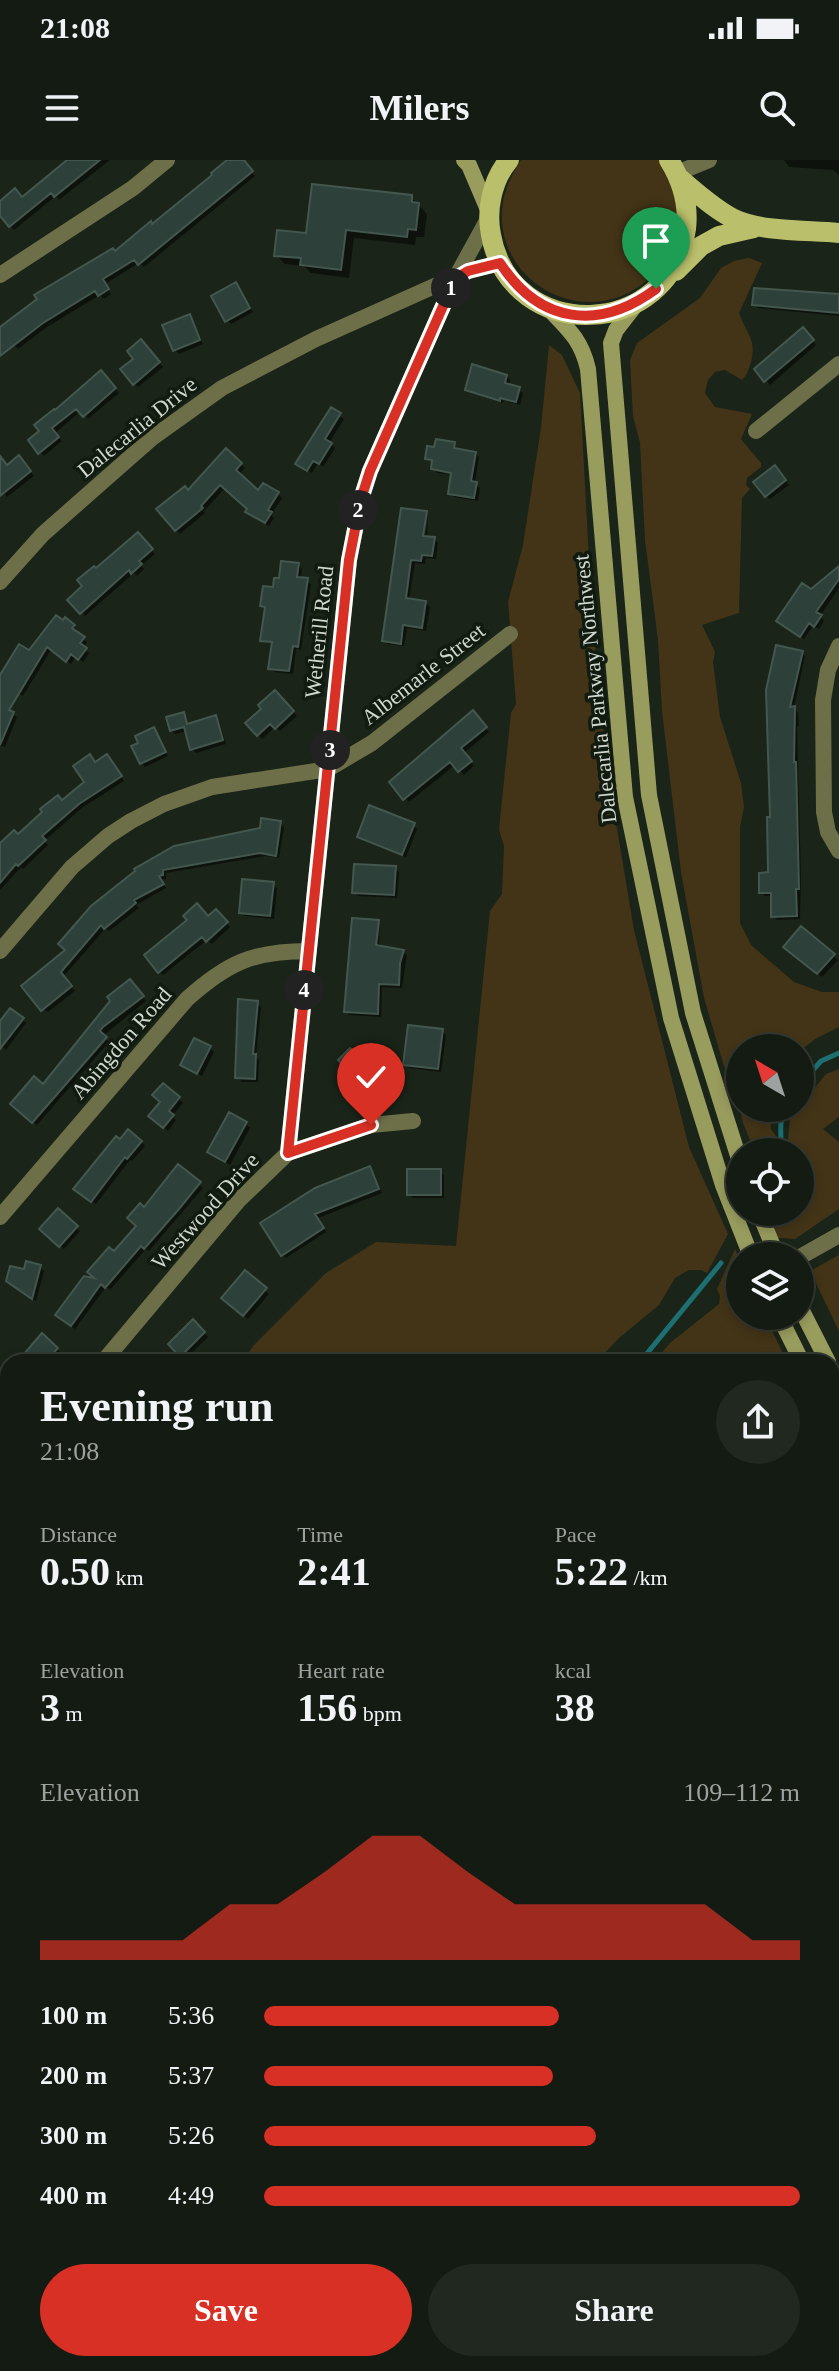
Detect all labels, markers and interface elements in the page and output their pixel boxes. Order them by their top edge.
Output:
text: 21:08 [40,11,110,44]
icon: menu [40,86,84,130]
icon: search [755,86,799,130]
text: Milers [370,88,469,128]
pin [622,207,690,289]
icon: arrive [634,219,678,263]
pin: 1 [431,268,471,308]
text: 1 [446,275,457,300]
street label: Dalecarlia Drive [72,371,202,483]
pin: 2 [338,490,378,530]
text: 2 [353,497,364,522]
street label: Dalecarlia Parkway Northwest [568,553,622,825]
street label: Wetherill Road [300,564,338,700]
street label: Albemarle Street [356,618,490,730]
pin: 3 [310,730,350,770]
text: 3 [325,737,336,762]
pin: 4 [284,970,324,1010]
text: 4 [299,977,310,1002]
street label: Abingdon Road [66,982,176,1104]
north arrow [726,1034,814,1122]
map controls [726,1034,814,1330]
pin [337,1043,405,1125]
icon: check [349,1055,393,1099]
button: locate [726,1138,814,1226]
street label: Westwood Drive [146,1148,264,1274]
button: layers [726,1242,814,1330]
button: share [716,1380,800,1464]
text: Evening run [40,1382,274,1431]
text: 21:08 [40,1437,99,1466]
text: Distance [40,1522,117,1547]
text: Time [297,1522,343,1547]
text: Pace [555,1522,596,1547]
text: 0.50 [40,1549,110,1594]
text: 2:41 [297,1549,371,1594]
text: 5:22 [555,1549,628,1594]
text: km [110,1565,144,1590]
text: /km [628,1565,668,1590]
text: Elevation [40,1658,124,1683]
text: Heart rate [297,1658,385,1683]
text: kcal [555,1658,591,1683]
text: 3 [40,1685,60,1730]
text: 156 [297,1685,357,1730]
text: 38 [555,1685,595,1730]
text: m [60,1701,83,1726]
text: bpm [357,1701,402,1726]
text: Elevation [40,1778,140,1807]
text: 109–112 m [683,1778,800,1807]
text: 100 m [40,2001,107,2030]
text: 5:36 [168,2001,214,2030]
text: 200 m [40,2061,107,2090]
text: 5:37 [168,2061,214,2090]
text: 300 m [40,2121,107,2150]
text: 5:26 [168,2121,214,2150]
text: 400 m [40,2181,107,2210]
text: 4:49 [168,2181,214,2210]
button: Save [40,2264,412,2356]
button: Share [428,2264,800,2356]

